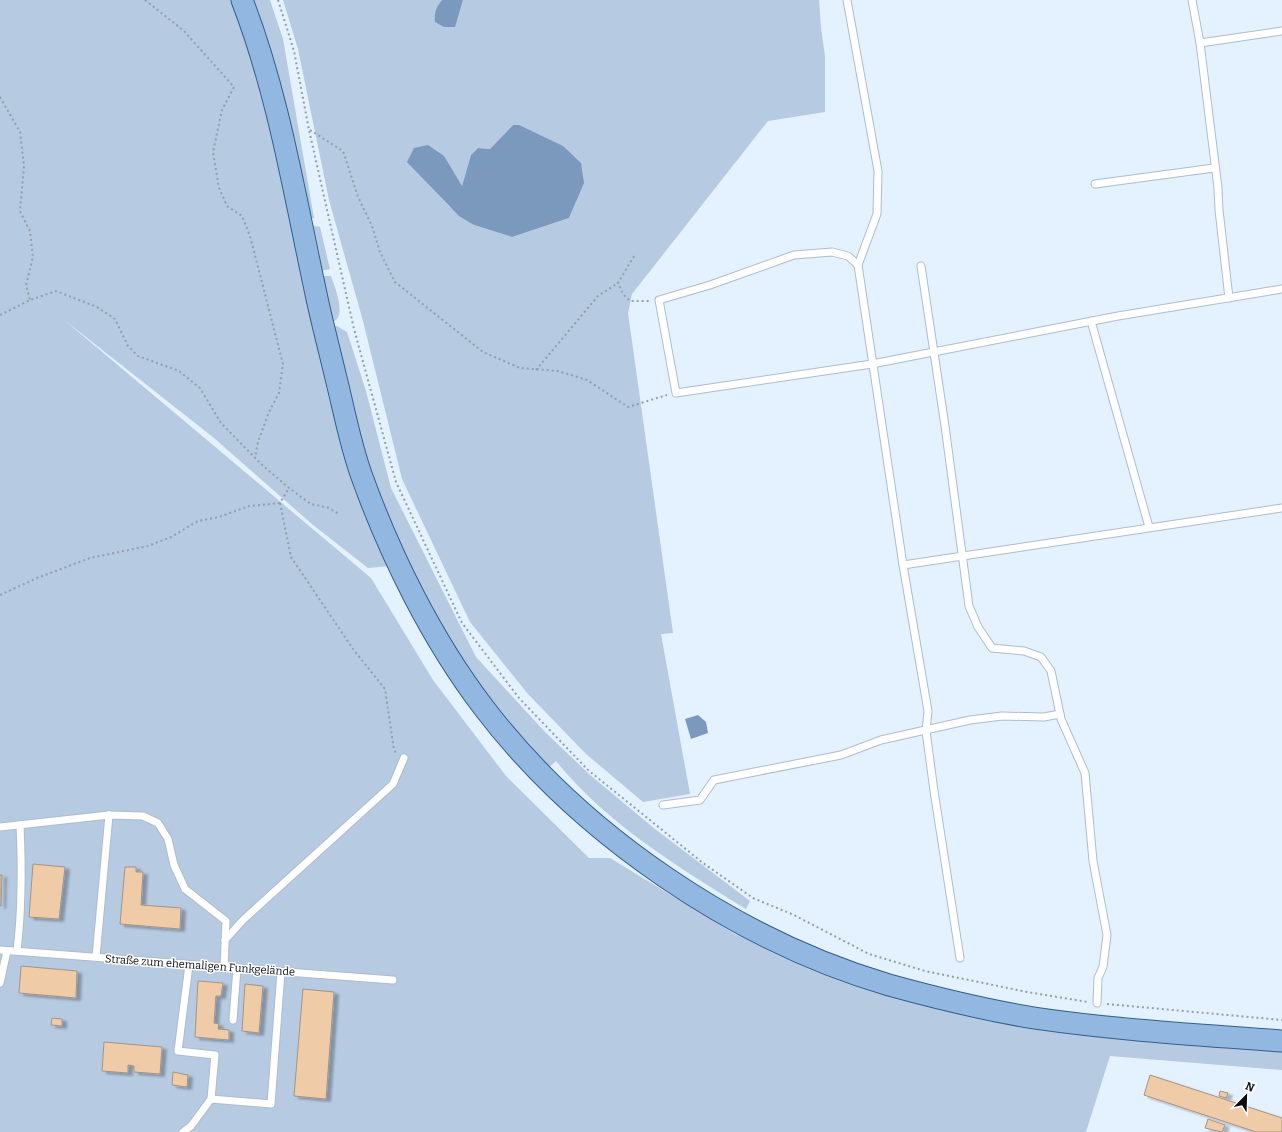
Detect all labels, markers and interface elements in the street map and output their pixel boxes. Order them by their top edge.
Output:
street label: Straße zum ehemaligen Funkgelände [105,952,295,979]
north arrow [1226,1076,1266,1116]
text: N [1243,1080,1257,1095]

